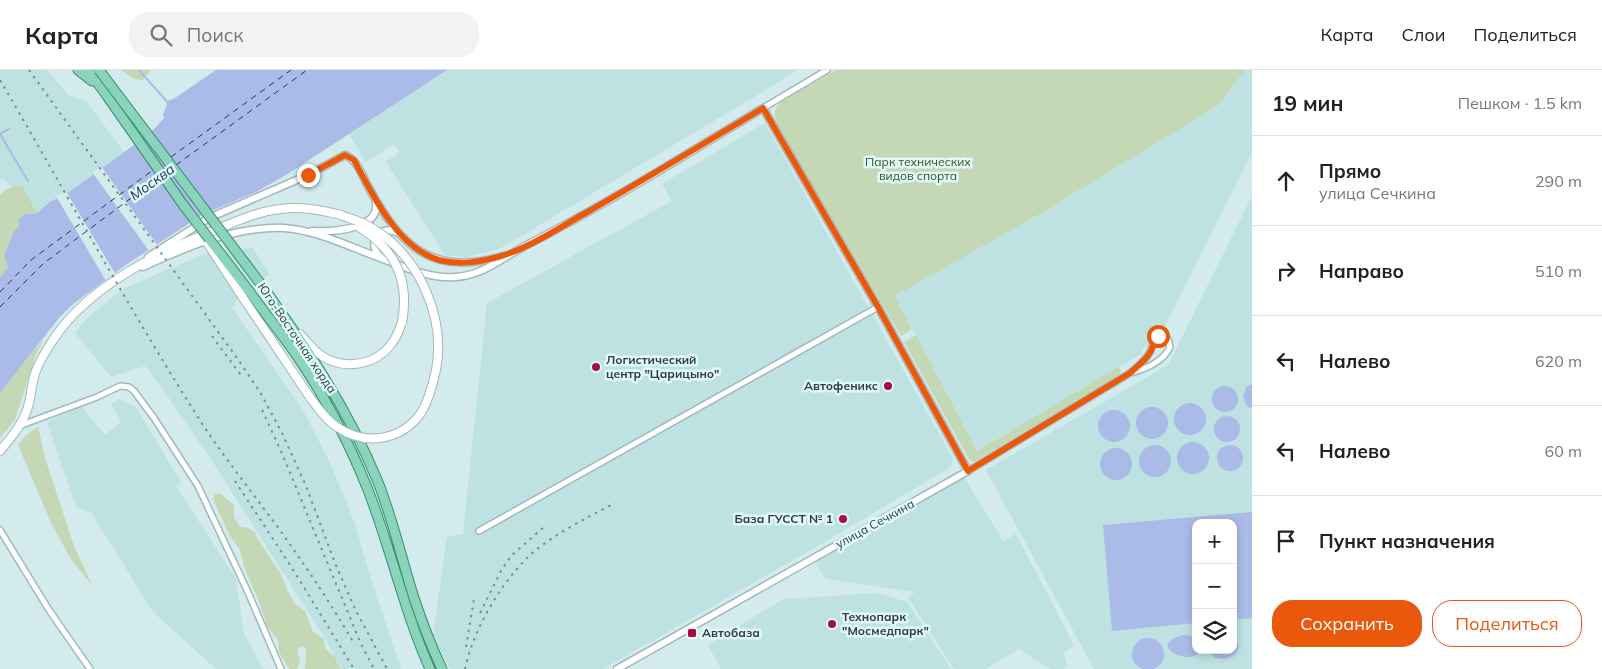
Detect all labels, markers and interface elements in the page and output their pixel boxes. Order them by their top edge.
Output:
search box [129,12,479,57]
text: Карта [25,20,99,50]
icon: search [147,21,175,49]
text: Поиск [187,23,244,47]
text: Карта [1321,23,1373,46]
text: Слои [1401,23,1446,46]
text: Поделиться [1474,23,1577,46]
text: 19 мин [1272,90,1344,116]
text: Пешком · 1.5 km [1458,93,1582,113]
park label: Парк технических видов спорта [865,154,971,183]
water label: Москва [126,159,178,204]
text: Прямо [1319,159,1381,183]
route end [297,164,320,187]
icon: ahead [1272,167,1300,195]
text: 290 m [1535,171,1582,191]
text: улица Сечкина [1319,183,1436,203]
icon: right [1272,257,1300,285]
text: Направо [1319,259,1404,283]
text: 510 m [1535,261,1582,281]
street label: Юго-Восточная хорда [255,280,340,396]
route start [1147,325,1170,348]
icon: left [1272,347,1300,375]
text: Налево [1319,349,1391,373]
text: 620 m [1535,351,1582,371]
place label: Логистический центр "Царицыно" [606,352,719,381]
marker: Логистический центр "Царицыно" [590,361,602,373]
place label: Автофеникс [804,378,878,393]
marker: Автофеникс [882,380,894,392]
icon: left [1272,437,1300,465]
text: Налево [1319,439,1391,463]
text: 60 m [1545,441,1582,461]
street label: улица Сечкина [833,496,917,551]
place label: База ГУССТ № 1 [734,511,833,526]
marker: База ГУССТ № 1 [837,513,849,525]
map controls [1192,519,1237,654]
button: + [1192,519,1237,564]
icon: arrive [1272,527,1300,555]
text: Пункт назначения [1319,529,1495,553]
button: − [1192,564,1237,609]
button: Сохранить [1272,600,1422,647]
button: Поделиться [1432,600,1582,647]
place label: Технопарк "Мосмедпарк" [842,609,929,638]
button: layers [1192,609,1237,654]
marker: Технопарк "Мосмедпарк" [826,618,838,630]
place label: Автобаза [702,625,760,640]
marker: Автобаза [686,627,698,639]

